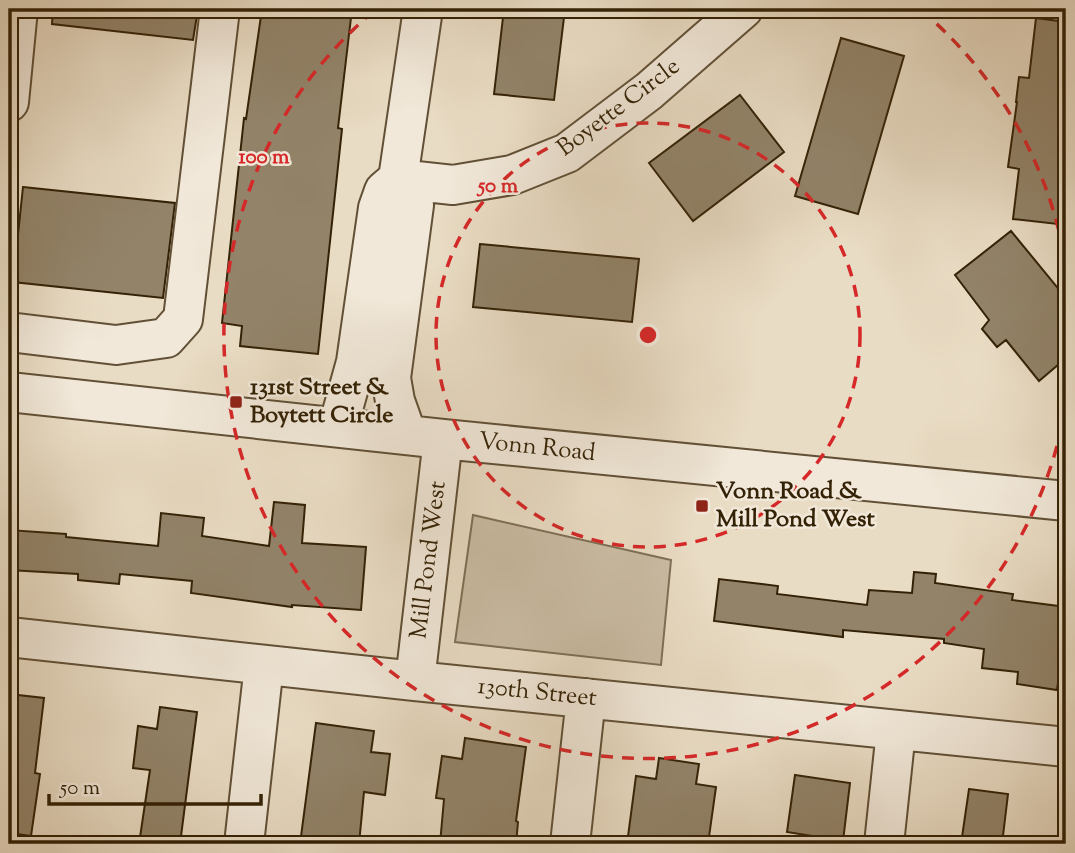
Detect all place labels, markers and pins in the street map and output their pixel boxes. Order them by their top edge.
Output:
centre of rings [636,323,660,347]
place label: 131st Street & Boytett Circle [250,371,393,433]
marker: 131st Street & Boytett Circle [228,394,244,410]
place label: Vonn Road & Mill Pond West [716,475,876,537]
marker: Vonn Road & Mill Pond West [694,498,710,514]

